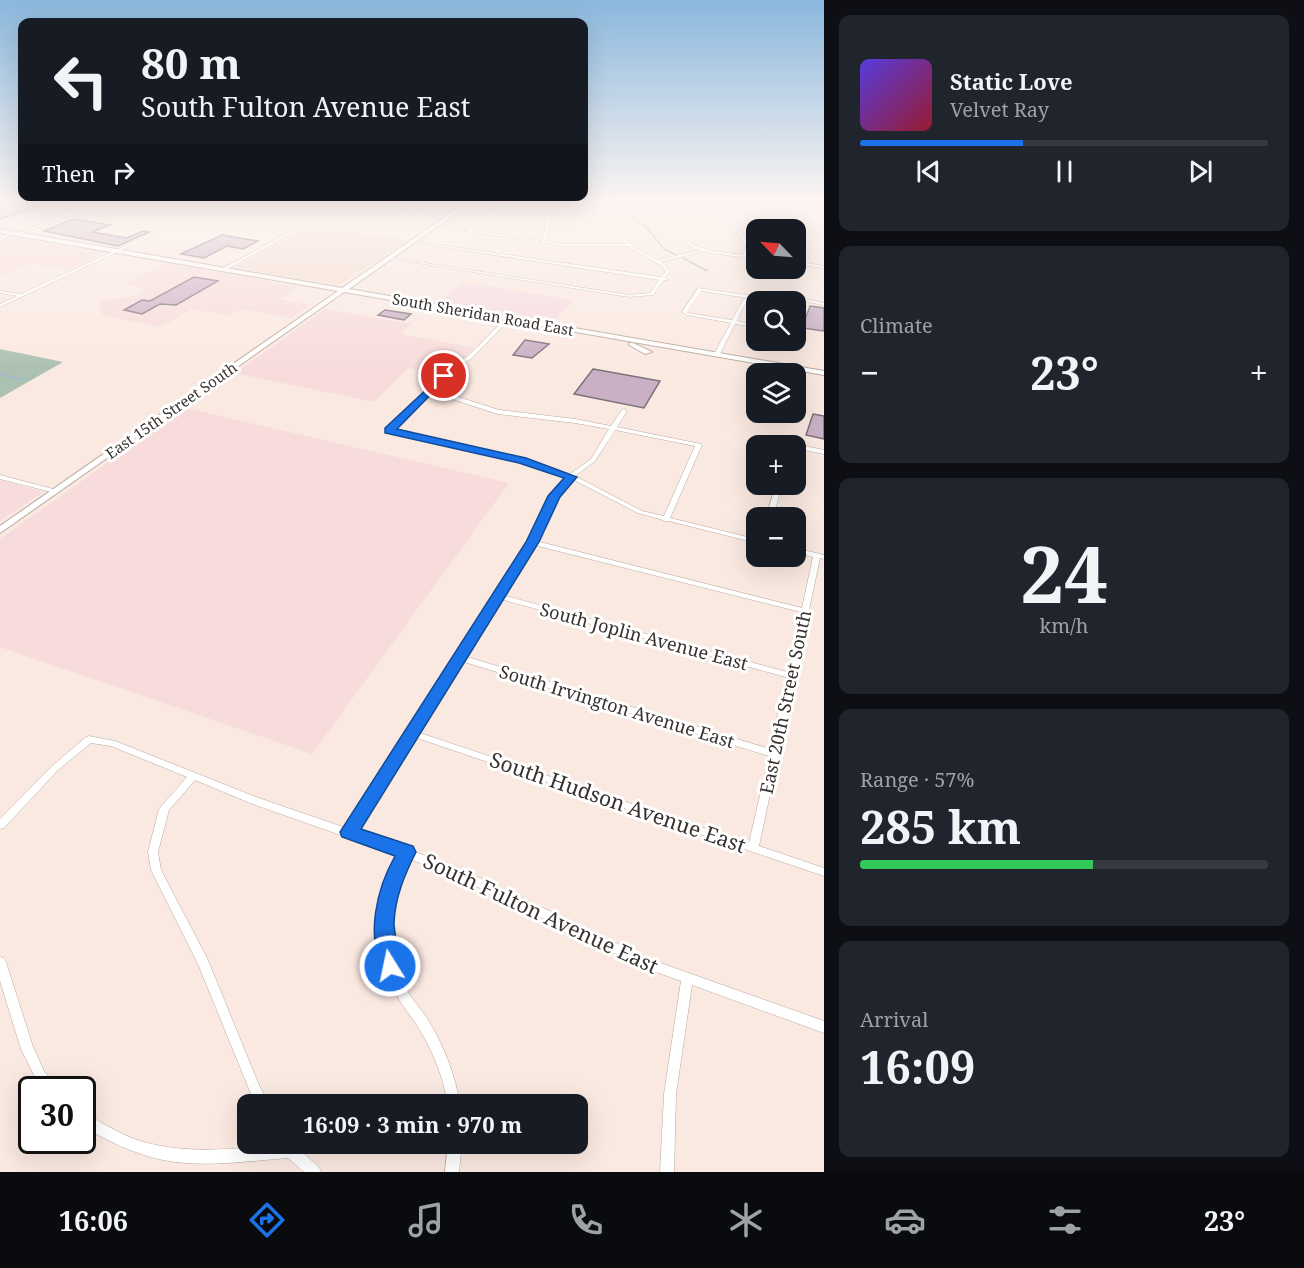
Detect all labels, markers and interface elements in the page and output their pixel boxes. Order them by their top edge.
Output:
text: 80 m [141,34,241,91]
icon: left [42,42,120,120]
text: Static Love [950,66,1073,96]
text: South Fulton Avenue East [141,88,470,125]
text: Velvet Ray [950,96,1049,123]
icon: previous [912,155,945,188]
icon: pause [1048,155,1081,188]
icon: next [1184,155,1217,188]
icon: right [107,156,140,189]
text: Then [42,158,95,188]
north arrow [746,219,806,279]
map controls [746,219,806,567]
street label: South Sheridan Road East [391,288,575,340]
button: search [746,291,806,351]
text: Climate [860,312,933,339]
text: 23° [1030,342,1099,403]
pin [418,350,469,401]
text: − [860,350,879,395]
text: + [1250,350,1268,395]
street label: East 15th Street South [101,357,241,463]
icon: arrive [427,359,460,392]
button: layers [746,363,806,423]
button: + [746,435,806,495]
button: − [746,507,806,567]
text: 24 [1020,520,1108,626]
street label: South Joplin Avenue East [537,597,751,675]
street label: East 20th Street South [754,608,816,796]
text: km/h [1039,612,1089,639]
street label: South Irvington Avenue East [497,659,737,753]
street label: South Hudson Avenue East [486,745,750,859]
text: Range · 57% [860,766,974,793]
text: 285 km [860,796,1021,857]
street label: South Fulton Avenue East [419,846,663,980]
position arrow [358,934,422,998]
text: Arrival [860,1006,928,1033]
text: 16:09 [860,1036,975,1097]
speed limit sign: 30 [18,1076,96,1154]
text: 16:09 · 3 min · 970 m [303,1109,522,1139]
icon: directions [246,1199,288,1241]
icon: music [405,1199,447,1241]
icon: phone [565,1199,607,1241]
icon: climate [725,1199,767,1241]
icon: car [884,1199,926,1241]
icon: filters [1044,1199,1086,1241]
text: 16:06 [59,1202,128,1239]
text: 23° [1204,1202,1245,1239]

